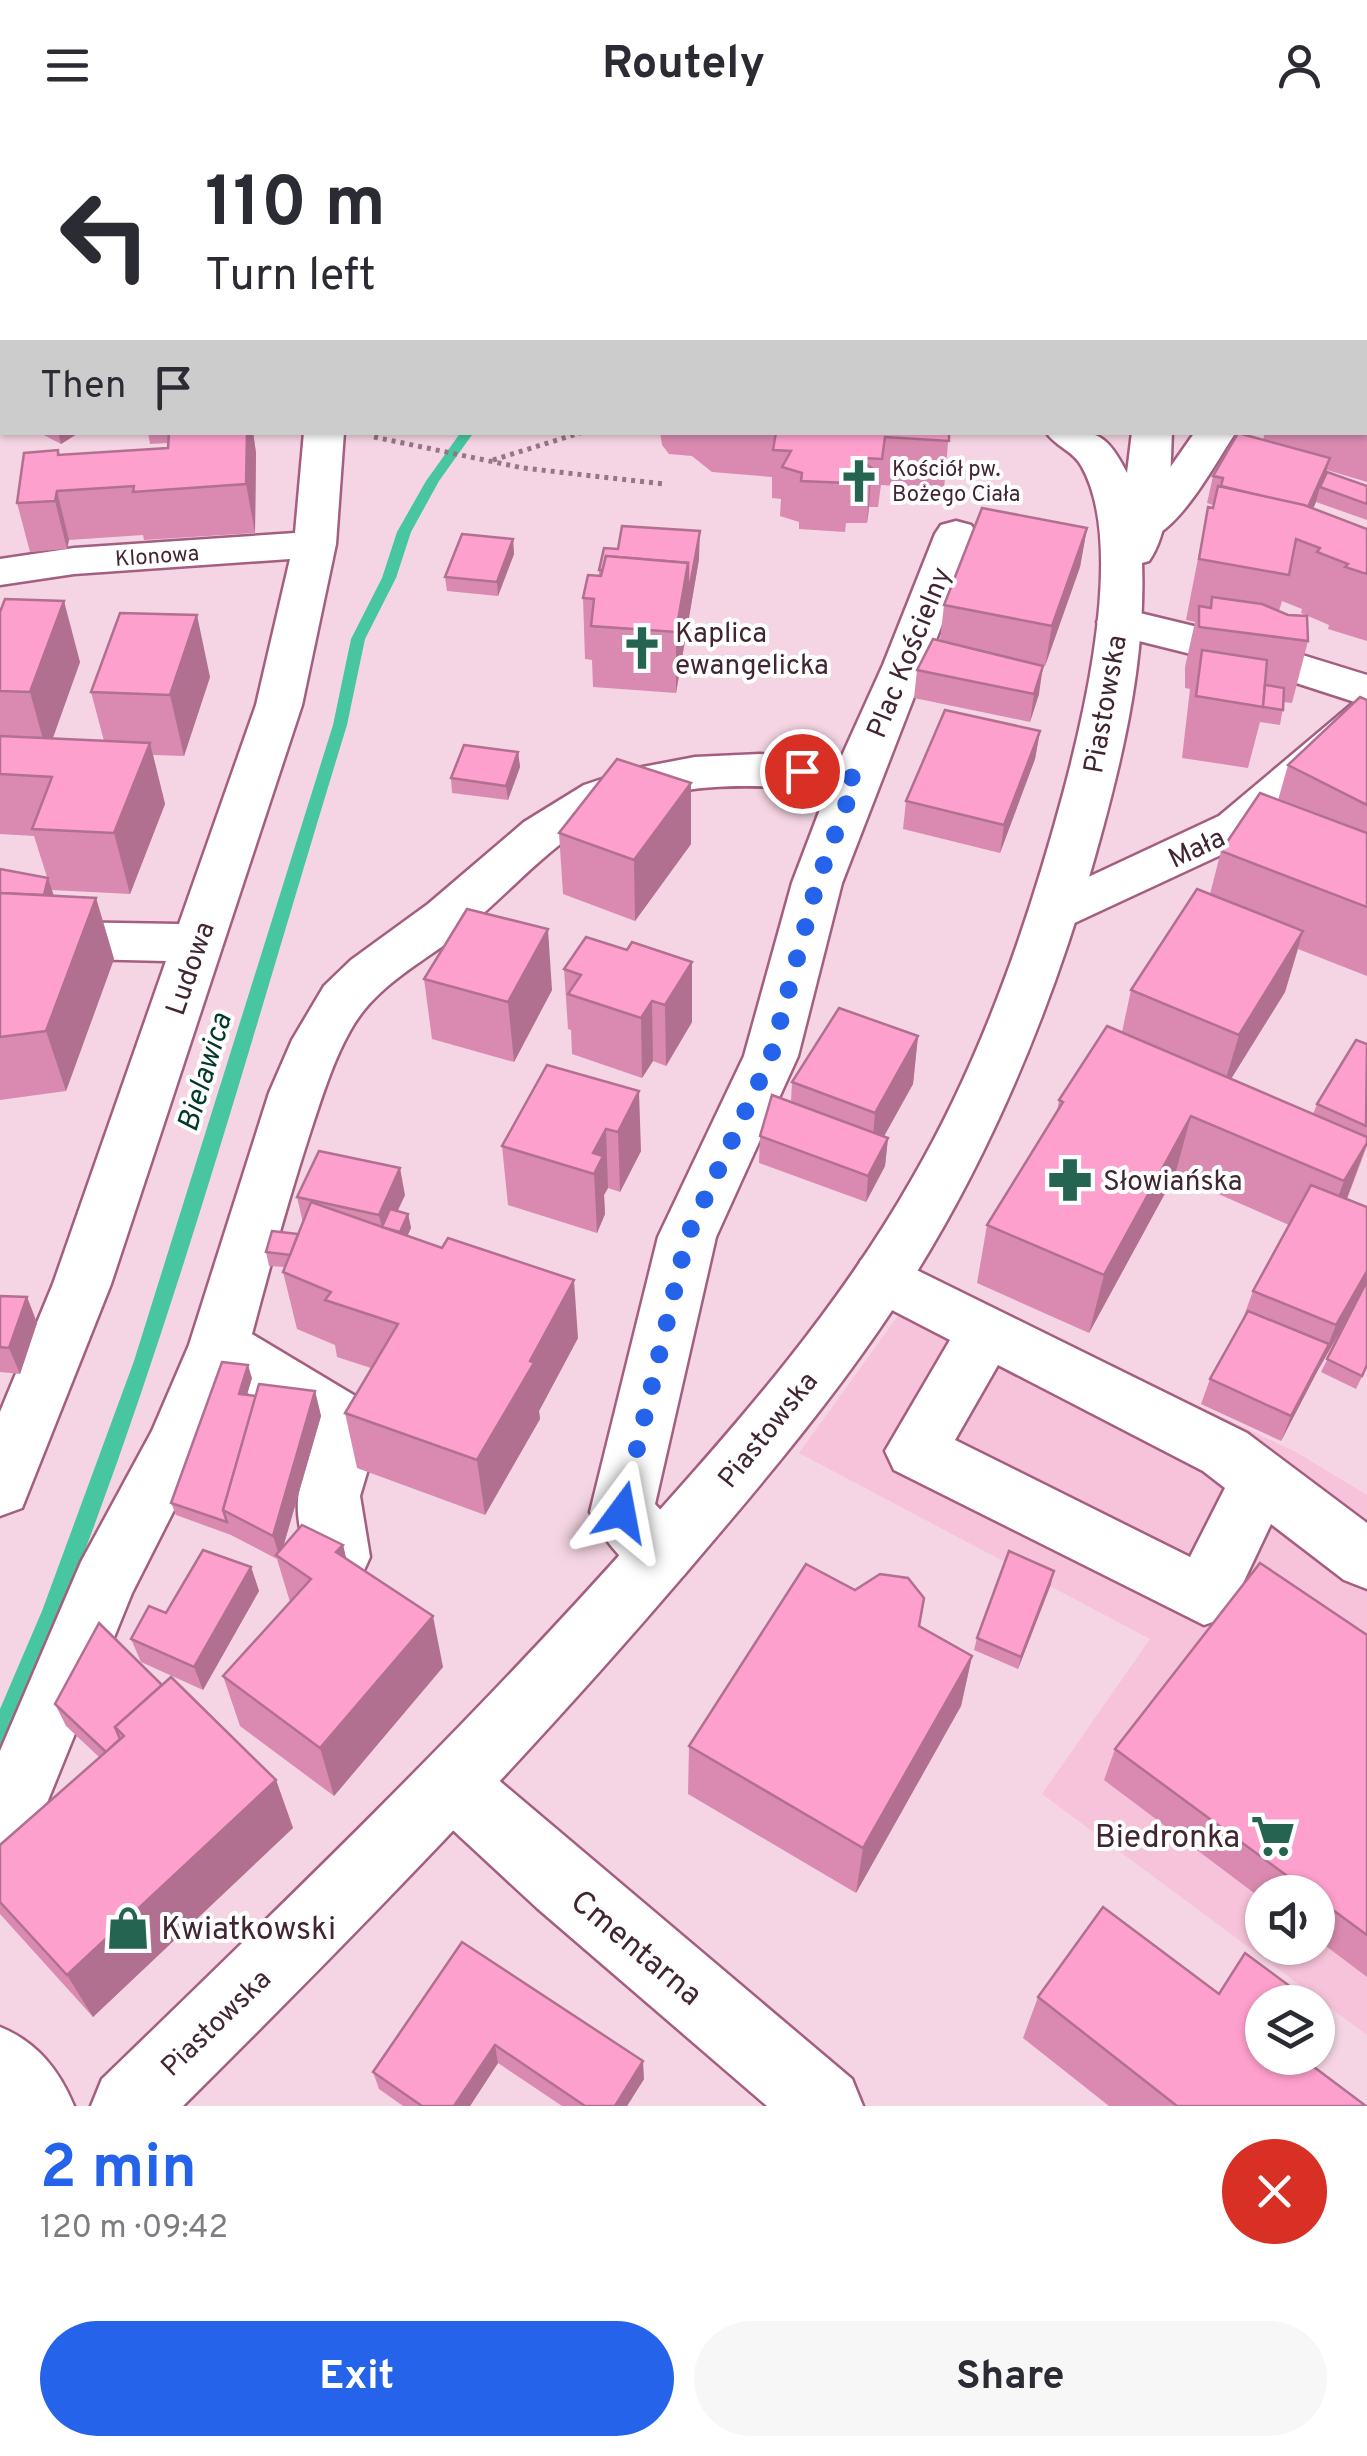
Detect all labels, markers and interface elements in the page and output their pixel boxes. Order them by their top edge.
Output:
text: Routely [602,37,765,94]
icon: menu [40,38,95,93]
icon: person [1272,38,1327,93]
text: 110 m [205,162,386,251]
icon: left [40,170,170,300]
text: Turn left [205,249,376,306]
icon: arrive [146,360,201,415]
text: Then [40,363,126,412]
church icon: Kościół pw. Bożego Ciała [835,457,883,505]
place label: Kościół pw. Bożego Ciała [892,457,1020,509]
street label: Klonowa [114,541,200,574]
street label: Plac Kościelny [860,562,961,744]
place label: Kaplica ewangelicka [675,617,829,685]
church icon: Kaplica ewangelicka [618,624,666,672]
street label: Piastowska [1077,633,1137,777]
pin [760,729,845,814]
icon: arrive [775,744,830,799]
street label: Mała [1163,821,1231,878]
street label: Ludowa [159,917,225,1021]
water label: Bielawica [171,1009,242,1136]
pharmacy icon: Słowiańska [1046,1156,1094,1204]
place label: Słowiańska [1103,1165,1243,1201]
street label: Piastowska [711,1365,827,1497]
position arrow [570,1460,674,1564]
supermarket icon: Biedronka [1249,1812,1297,1860]
place label: Biedronka [1095,1819,1240,1859]
map controls [1245,1875,1335,2075]
button: sound [1245,1875,1335,1965]
street label: Cmentarna [561,1883,709,2016]
shop icon: Kwiatkowski [104,1904,152,1952]
place label: Kwiatkowski [161,1911,336,1951]
street label: Piastowska [154,1963,280,2086]
button: layers [1245,1985,1335,2075]
text: 2 min [40,2133,197,2209]
button: close [1222,2139,1327,2244]
text: 120 m · 09:42 [40,2209,228,2249]
button: Exit [40,2321,674,2436]
button: Share [694,2321,1327,2436]

